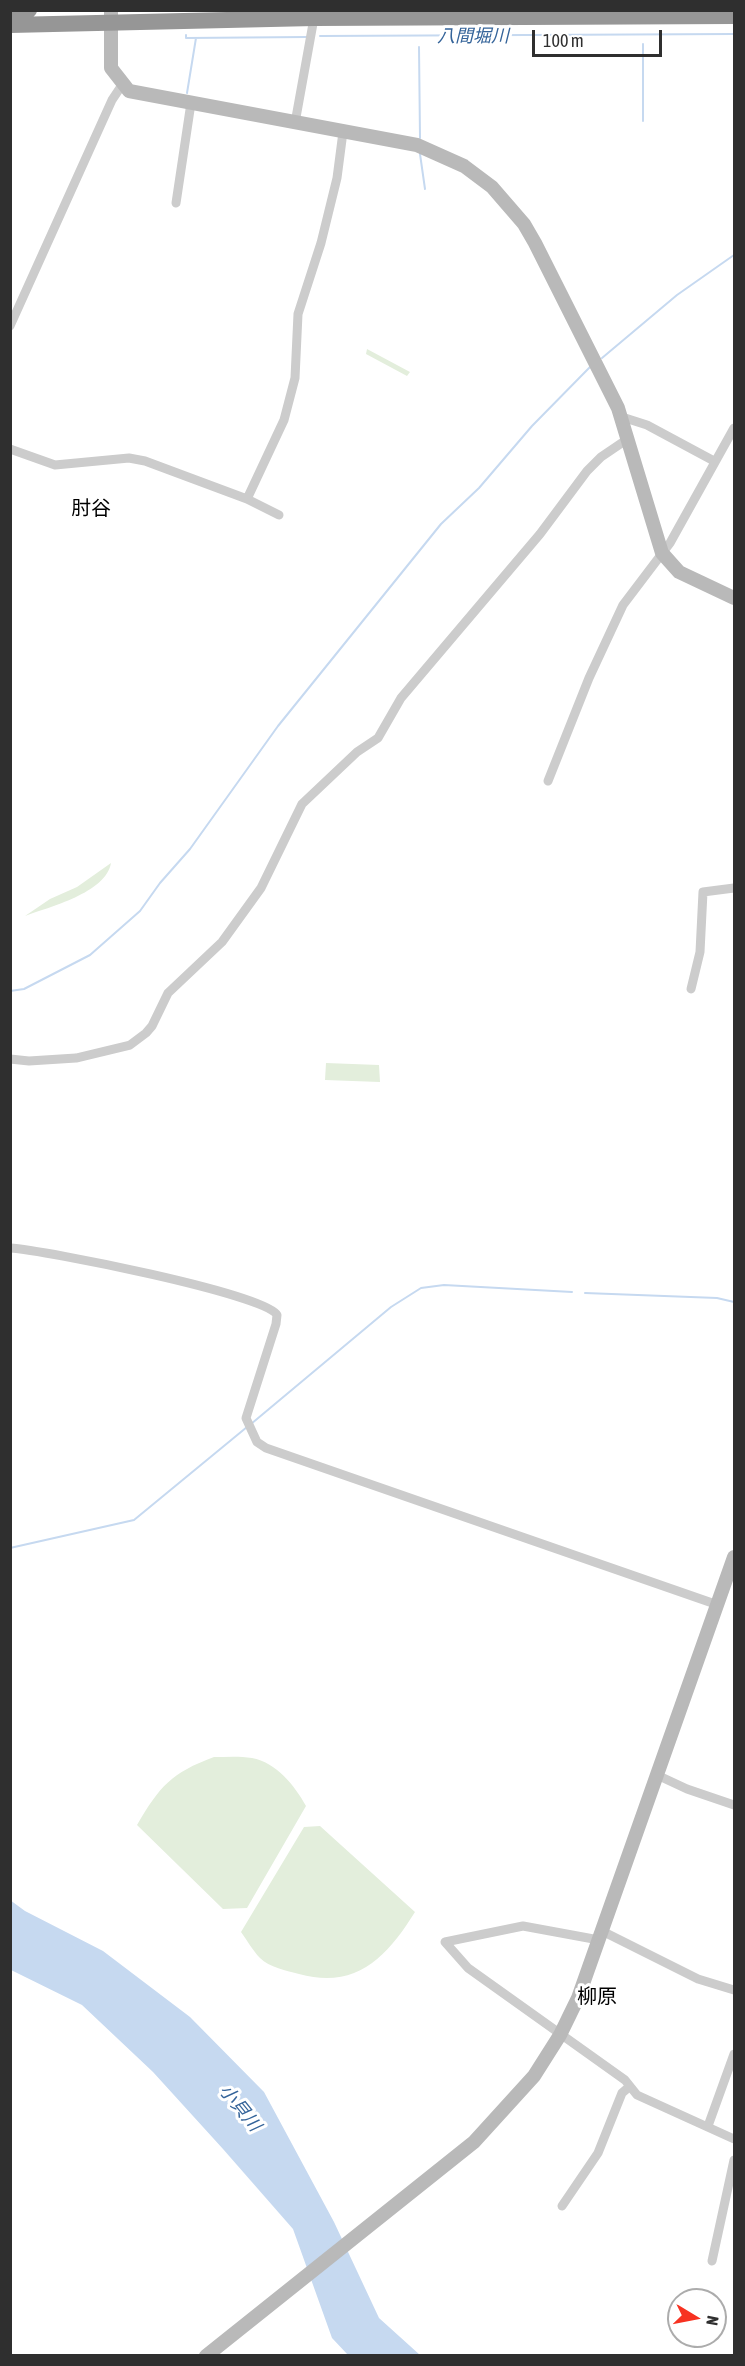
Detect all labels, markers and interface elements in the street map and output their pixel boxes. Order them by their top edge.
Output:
scale bar [535,18,666,56]
water label: 八間堀川 [437,25,509,47]
text: 100 m [543,30,584,51]
district label: 肘谷 [71,497,111,521]
district label: 柳原 [577,1985,617,2009]
water label: 小貝川 [215,2080,265,2136]
north arrow [667,2288,727,2348]
text: N [703,2315,722,2327]

